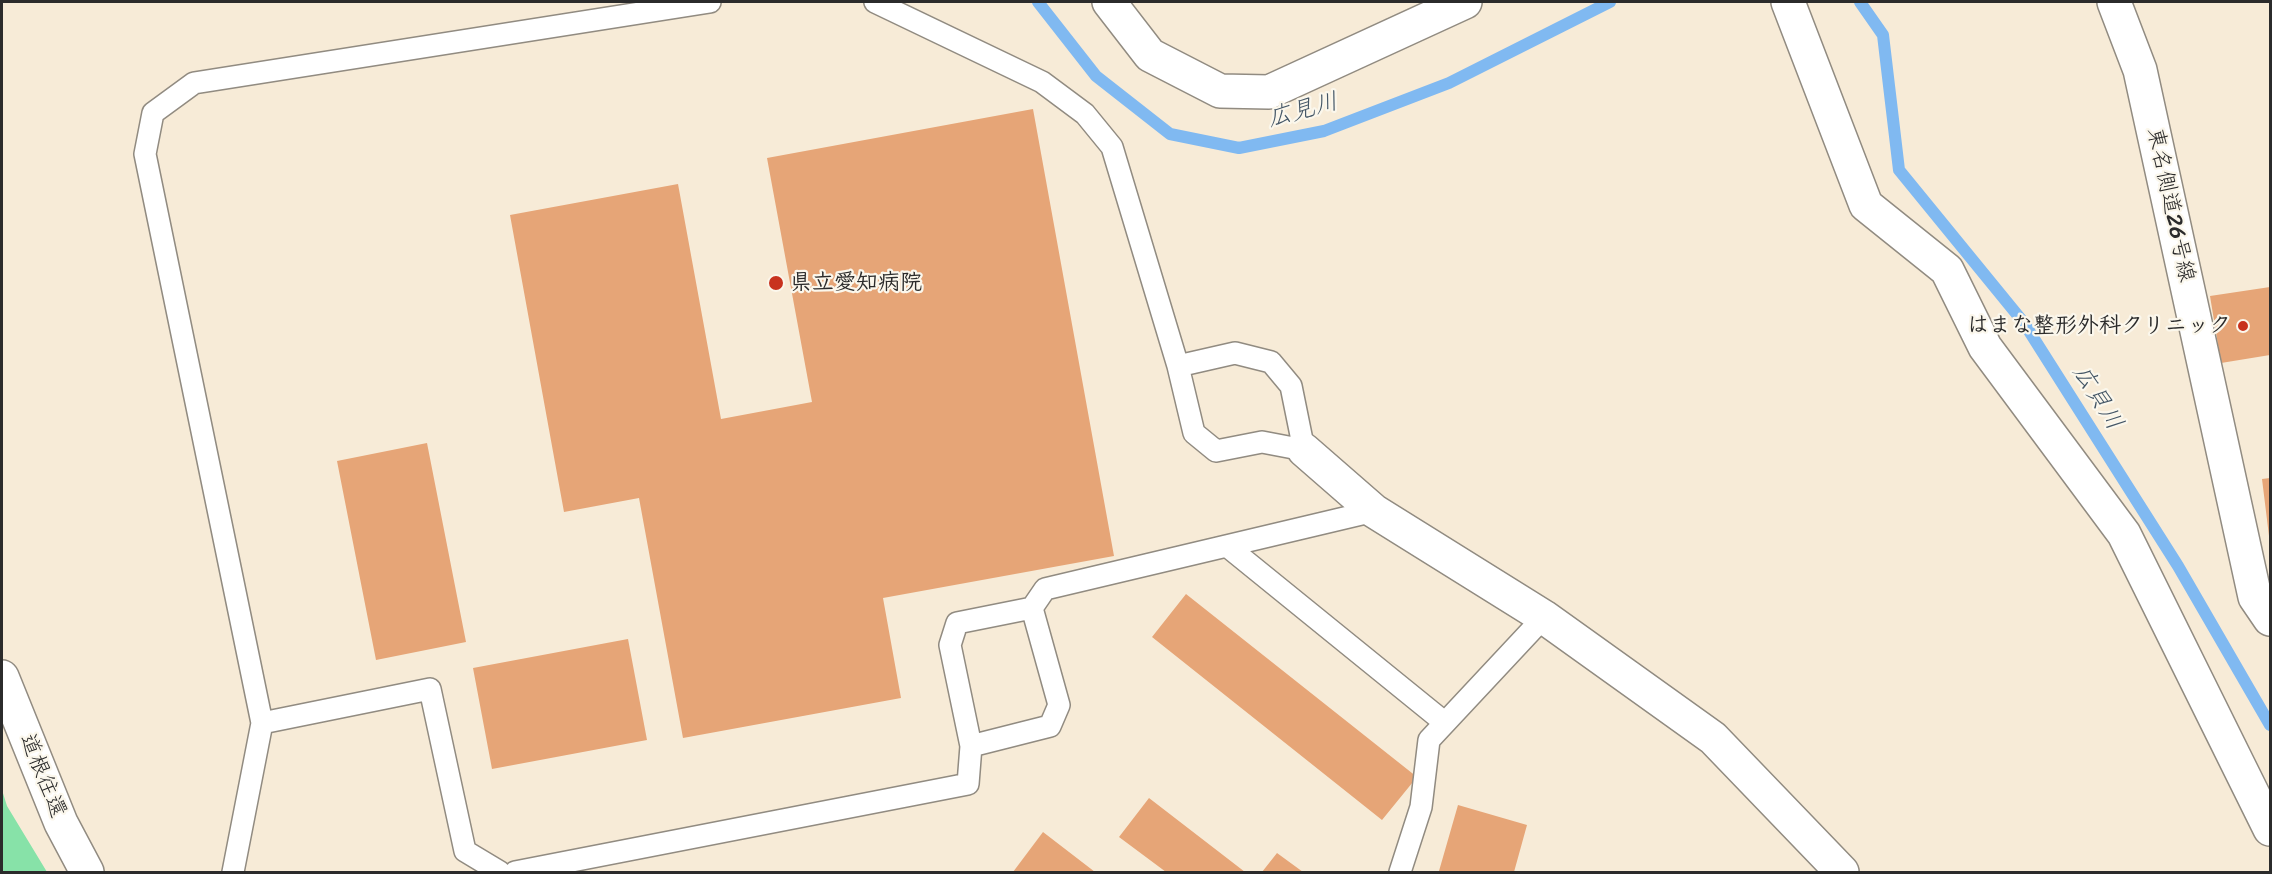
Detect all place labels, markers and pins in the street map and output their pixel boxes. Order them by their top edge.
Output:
place label: 県立愛知病院 [790,270,922,296]
marker: 県立愛知病院 [767,274,785,292]
place label: はまな整形外科クリニック [1967,313,2231,339]
marker: はまな整形外科クリニック [2236,319,2250,333]

